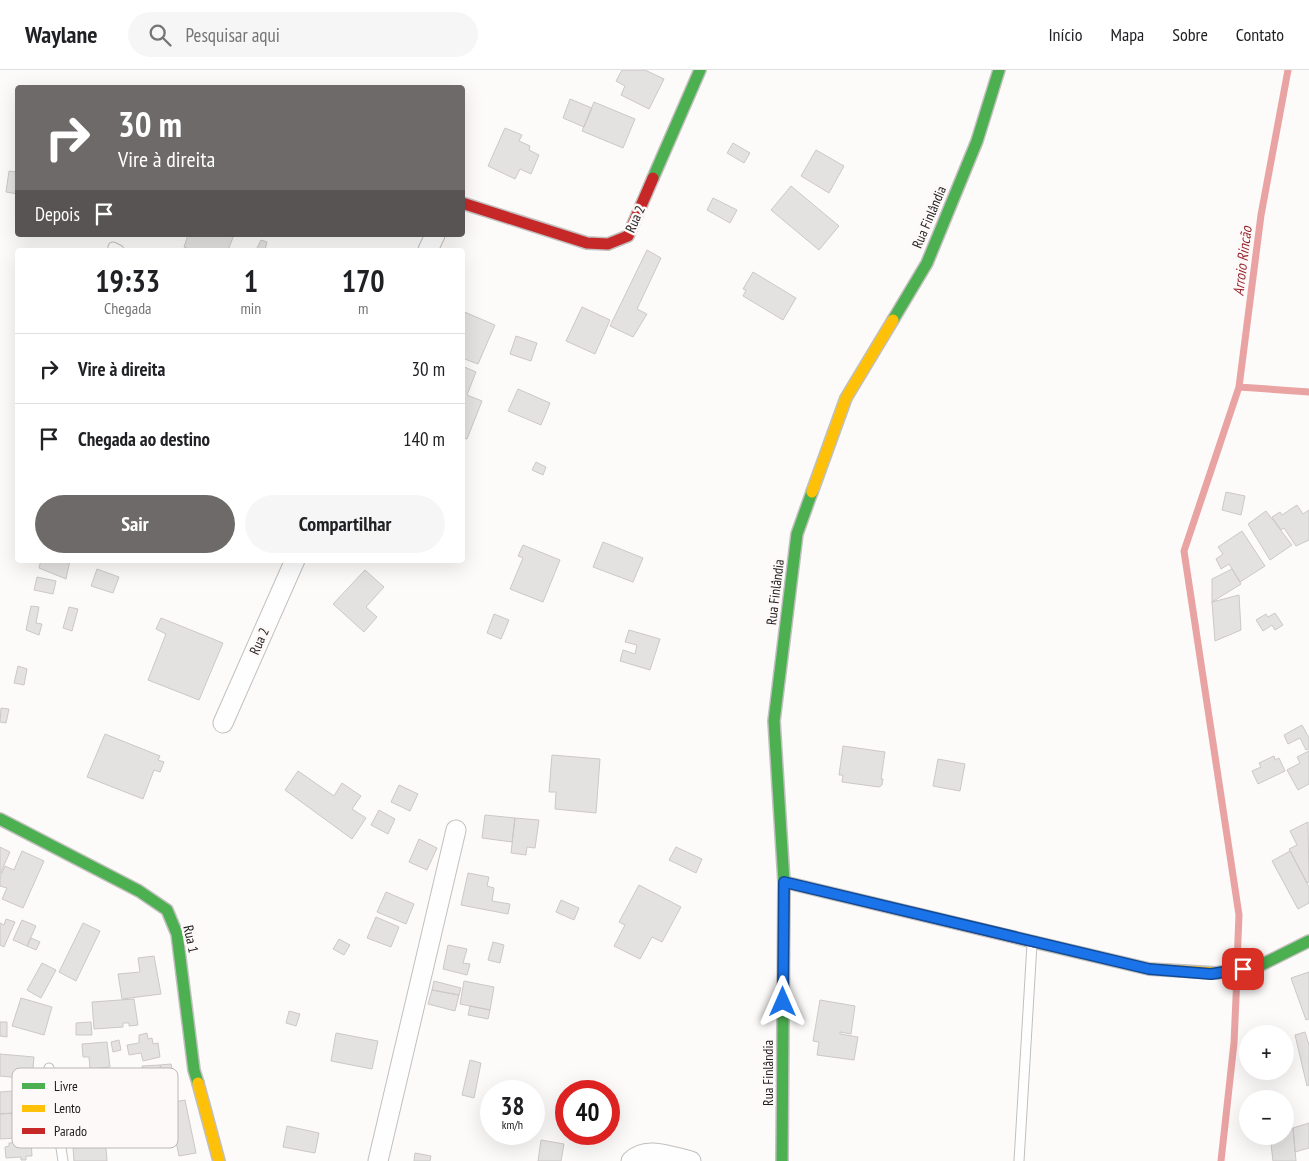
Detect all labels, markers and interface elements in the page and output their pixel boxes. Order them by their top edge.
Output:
search box [128,12,478,57]
text: Waylane [25,19,98,50]
icon: search [146,21,174,49]
text: Pesquisar aqui [186,23,280,47]
text: Início [1048,23,1082,46]
text: Mapa [1110,23,1144,46]
text: Sobre [1172,23,1208,46]
text: Contato [1236,23,1284,46]
text: 30 m [118,101,182,147]
icon: right [35,105,100,170]
text: Vire à direita [118,145,215,173]
street label: Rua Finlândia [908,183,950,251]
icon: arrive [90,200,118,228]
text: Depois [35,202,80,226]
street label: Rua 2 [621,203,649,235]
water label: Arroio Rincão [1228,224,1256,297]
text: 19:33 [95,261,160,300]
text: 1 [244,261,258,300]
text: 170 [342,261,385,300]
text: Chegada [104,298,151,318]
text: min [240,298,261,318]
text: m [358,298,368,318]
icon: right [35,355,63,383]
text: Vire à direita [78,357,165,381]
text: 30 m [412,357,445,381]
icon: arrive [35,425,63,453]
text: Chegada ao destino [78,427,210,451]
text: 140 m [403,427,445,451]
button: Sair [35,495,235,553]
button: Compartilhar [245,495,445,553]
street label: Rua Finlândia [762,558,788,626]
street label: Rua 2 [245,625,273,657]
street label: Rua 1 [179,924,203,954]
pin [1222,948,1264,990]
icon: arrive [1229,955,1257,983]
position arrow [756,975,808,1027]
map controls [1239,1025,1294,1145]
button: + [1239,1025,1294,1080]
street label: Rua Finlândia [759,1040,777,1106]
legend [12,1068,178,1148]
text: Livre [54,1077,78,1095]
speed limit sign: 40 [555,1080,620,1145]
text: 38 [501,1090,524,1122]
button: − [1239,1090,1294,1145]
text: Lento [54,1099,81,1117]
text: km/h [502,1117,523,1132]
text: Parado [54,1122,87,1140]

